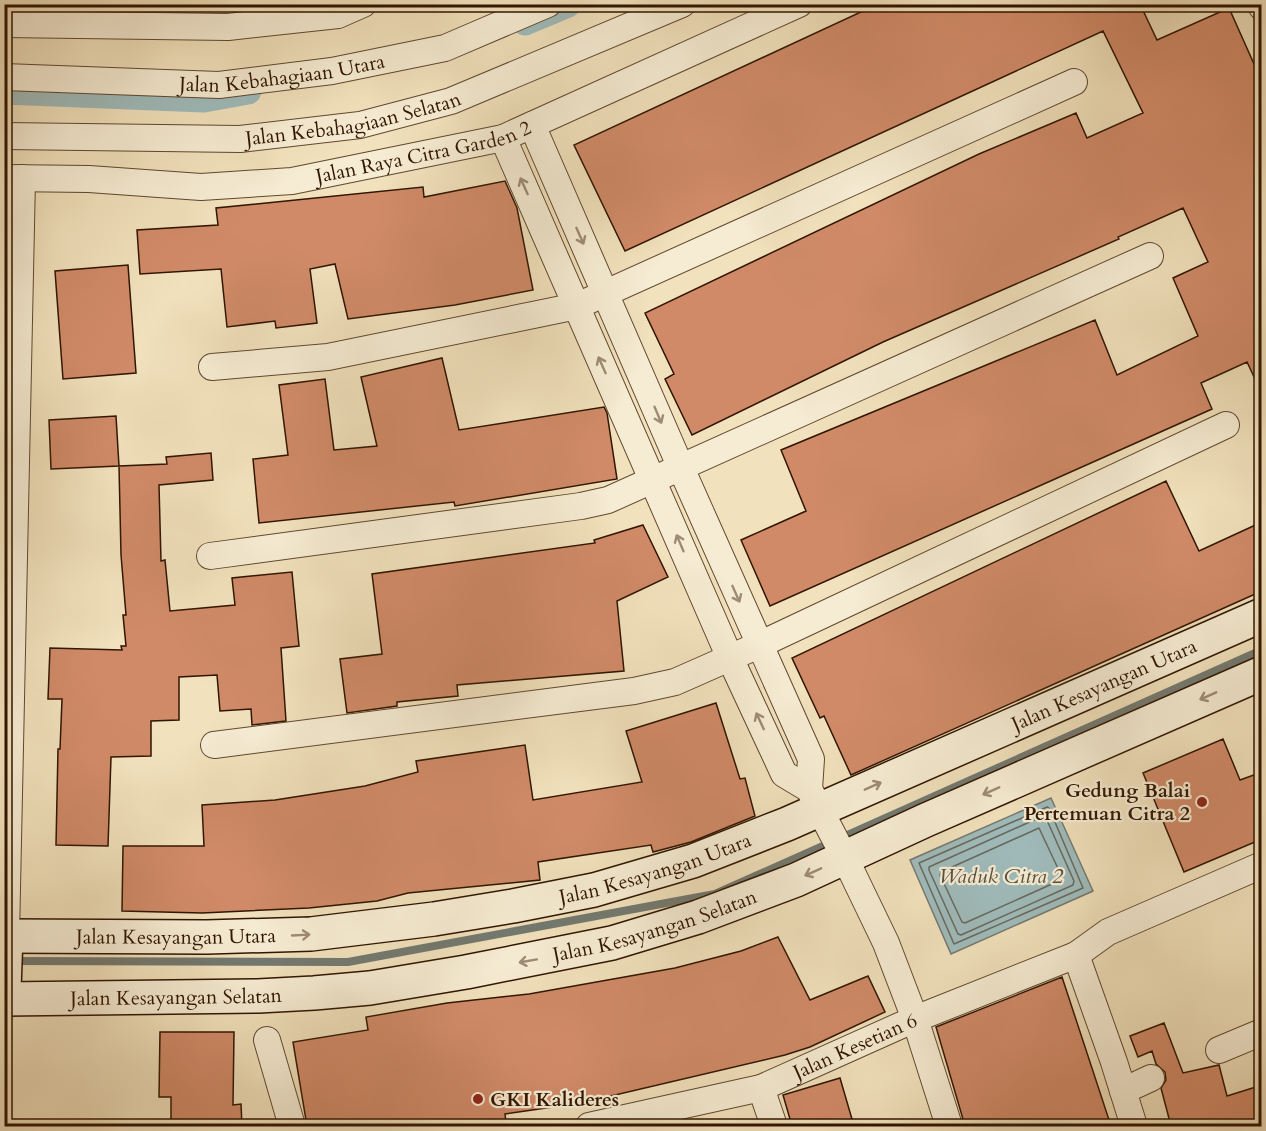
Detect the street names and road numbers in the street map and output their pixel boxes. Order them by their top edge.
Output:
street label: Jalan Kebahagiaan Utara [176,48,388,99]
street label: Jalan Kebahagiaan Selatan [241,85,466,153]
street label: Jalan Raya Citra Garden 2 [310,114,535,190]
street label: Jalan Kesayangan Utara [1005,632,1201,739]
street label: Jalan Kesayangan Utara [554,826,755,911]
street label: Jalan Kesayangan Selatan [547,883,761,969]
street label: Jalan Kesayangan Utara [73,922,277,951]
street label: Jalan Kesayangan Selatan [67,982,283,1012]
street label: Jalan Kesetian 6 [786,1007,921,1087]

